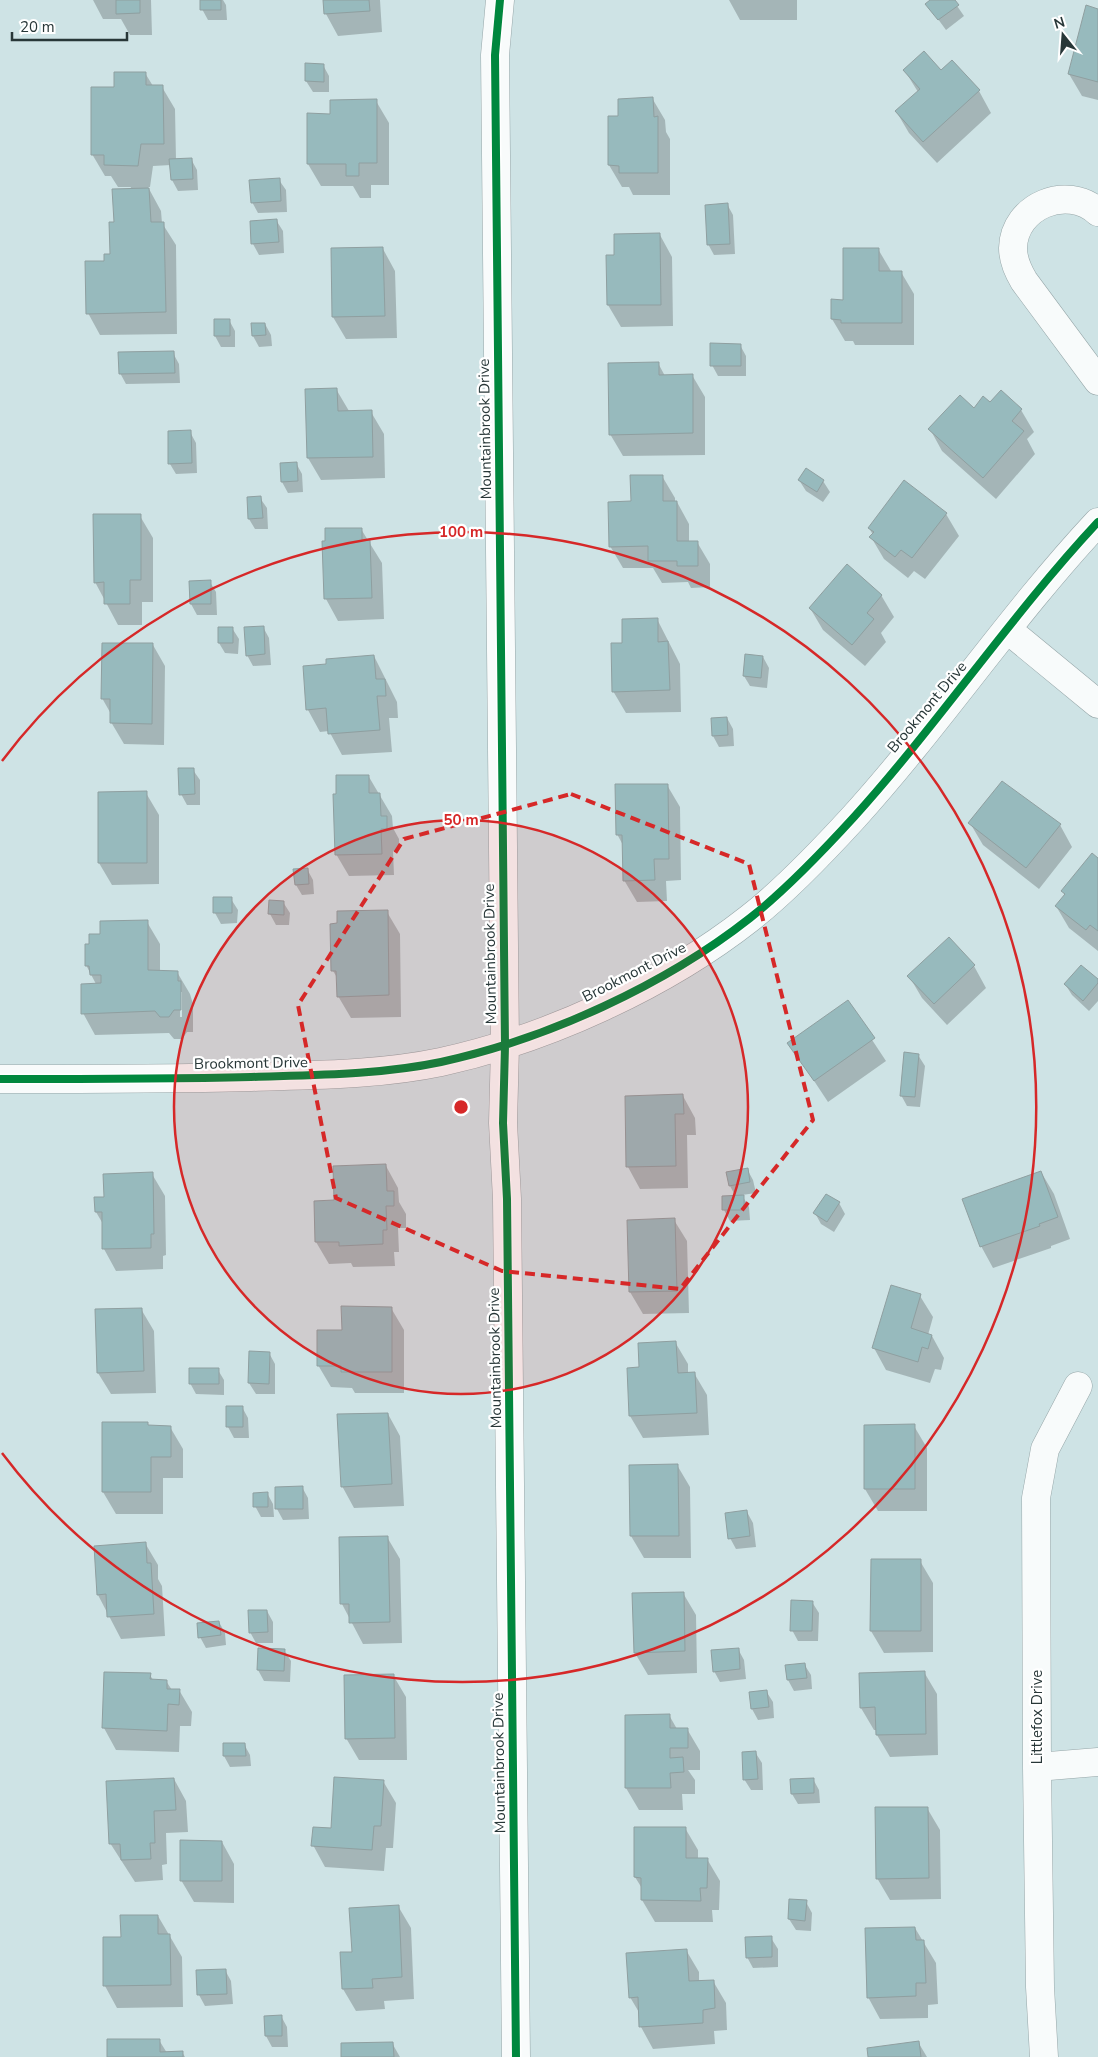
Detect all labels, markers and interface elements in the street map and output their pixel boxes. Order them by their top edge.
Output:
scale bar [12,10,128,42]
north arrow [1038,10,1088,60]
text: N [1052,12,1067,34]
text: 20 m [20,17,55,37]
street label: Mountainbrook Drive [474,358,496,500]
text: 100 m [439,522,483,542]
street label: Brookmont Drive [883,657,971,757]
text: 50 m [443,810,479,830]
street label: Mountainbrook Drive [479,883,501,1025]
street label: Brookmont Drive [579,937,689,1007]
street label: Brookmont Drive [194,1052,308,1074]
centre of rings [452,1098,470,1116]
street label: Mountainbrook Drive [484,1287,506,1429]
street label: Littlefox Drive [1027,1670,1047,1764]
street label: Mountainbrook Drive [488,1692,510,1834]

